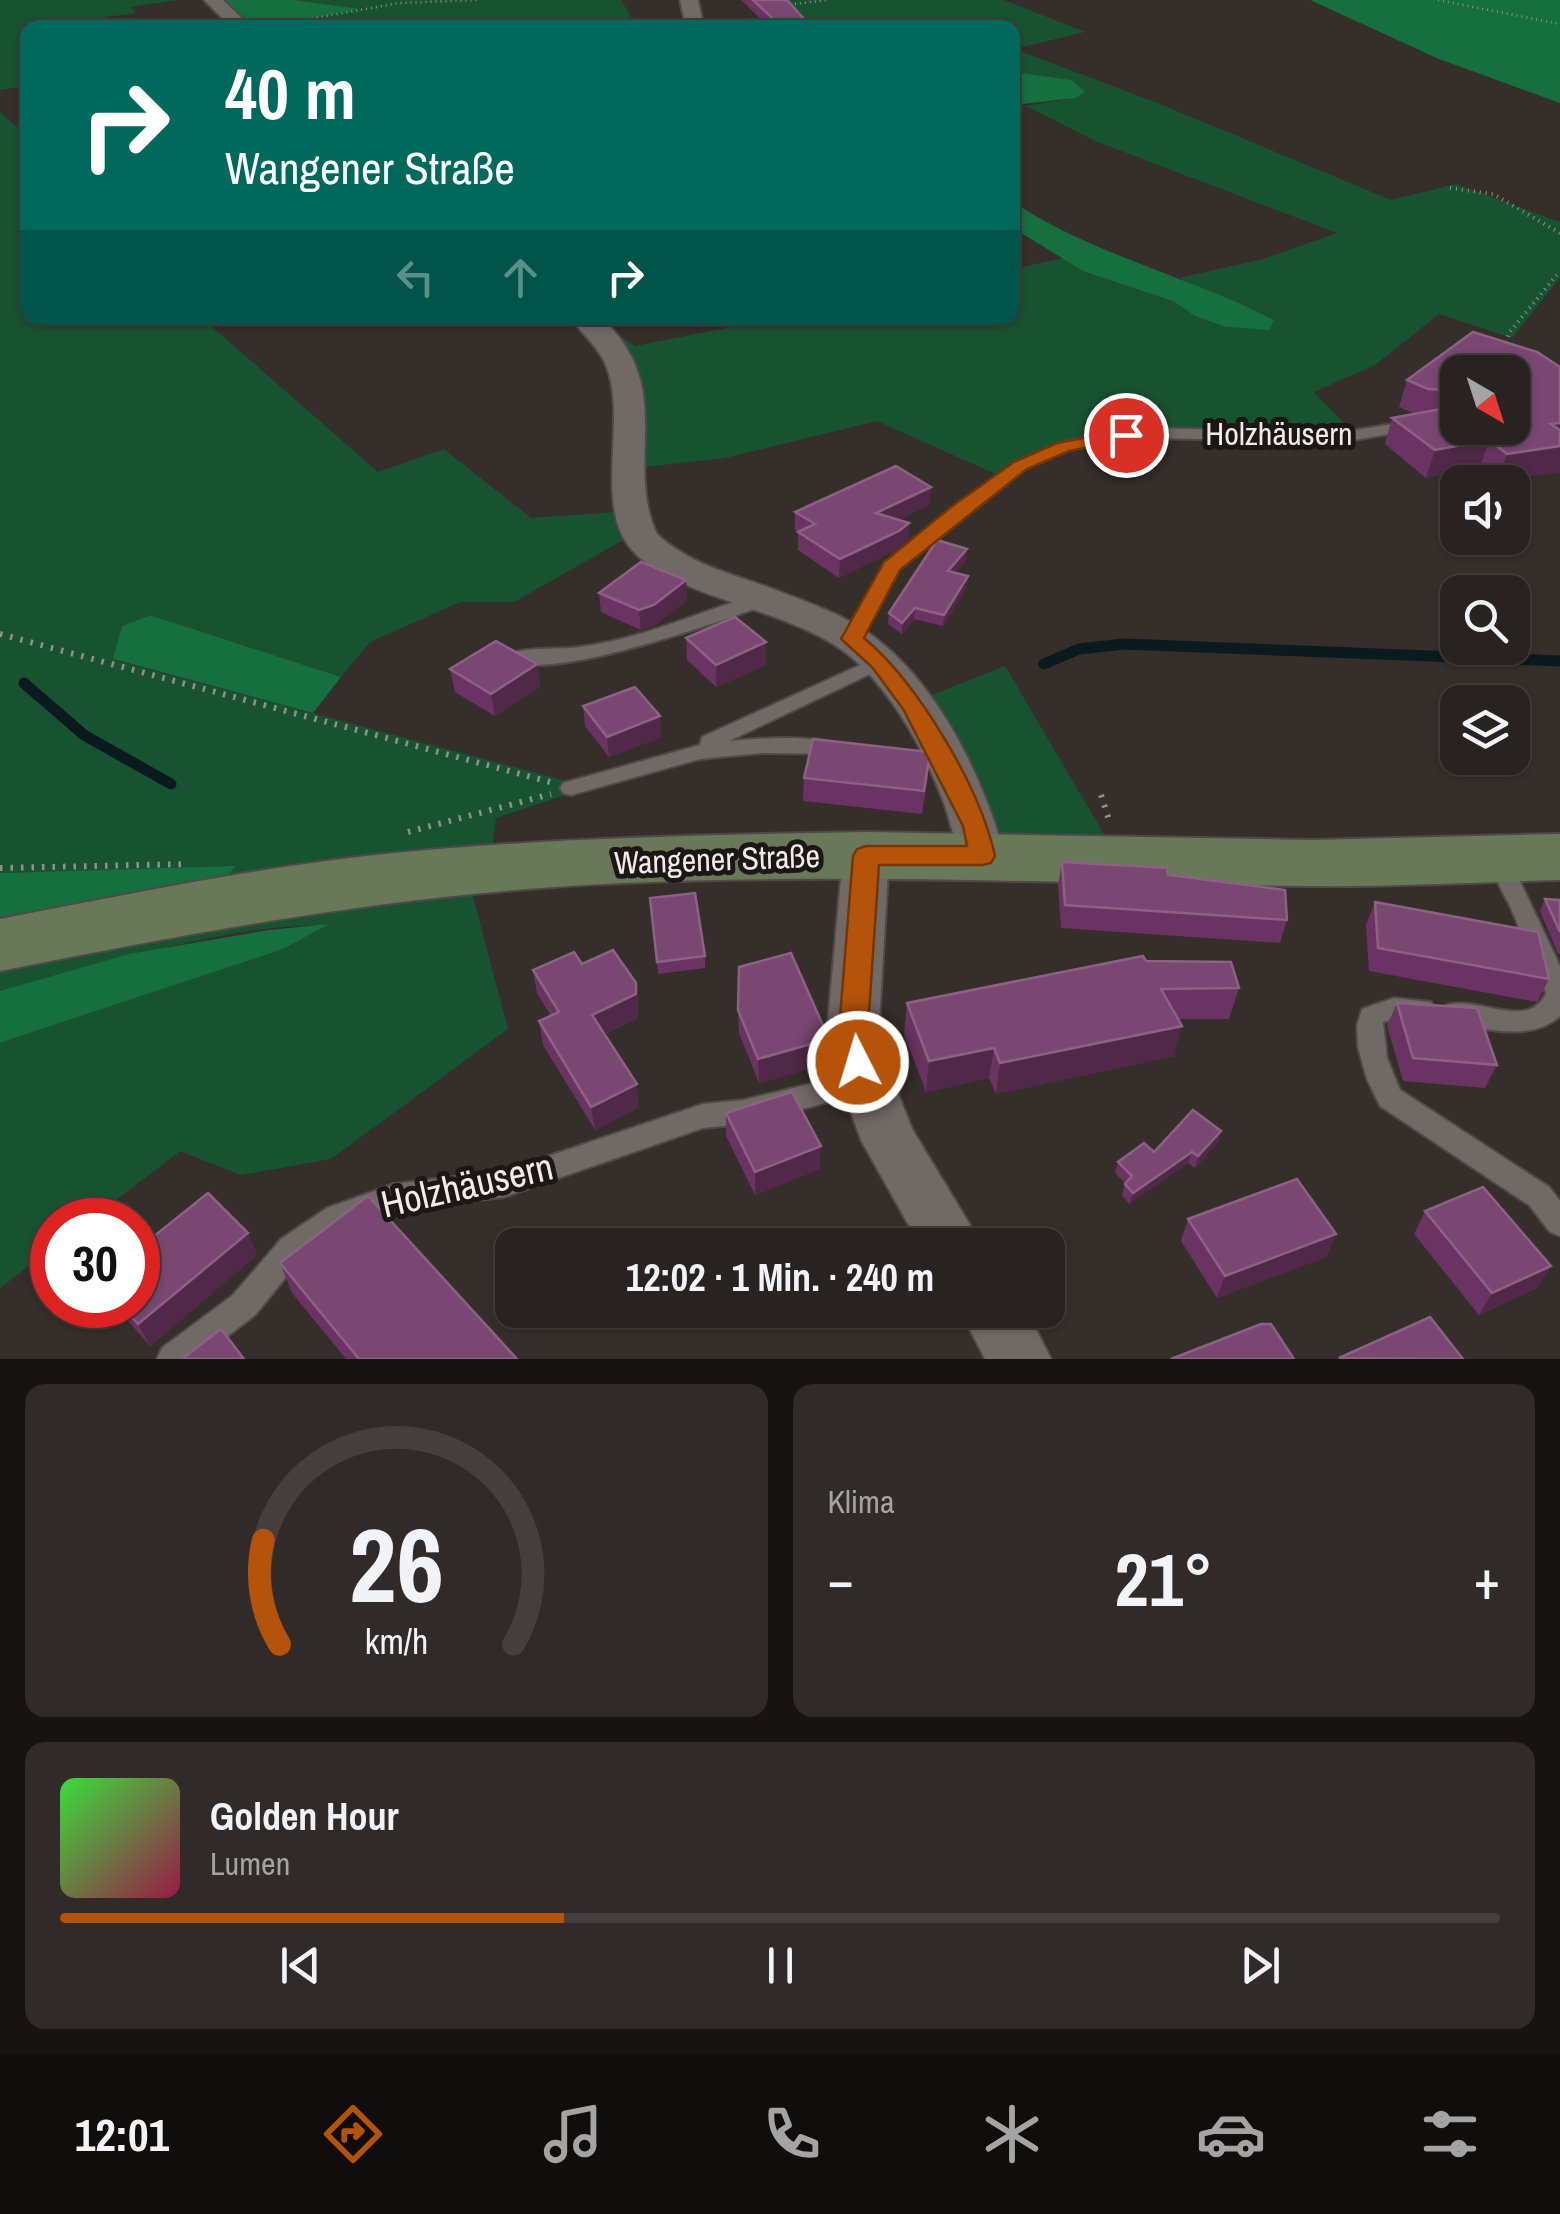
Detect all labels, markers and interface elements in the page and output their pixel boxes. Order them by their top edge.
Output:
text: 40 m [225,47,356,141]
icon: right [60,60,190,190]
text: Wangener Straße [225,137,515,198]
icon: left [388,250,443,305]
icon: ahead [493,250,548,305]
icon: right [598,250,653,305]
north arrow [1440,355,1530,445]
map controls [1440,355,1530,775]
pin [1084,393,1169,478]
icon: arrive [1099,408,1154,463]
street label: Holzhäusern [1205,412,1353,455]
button: sound [1440,465,1530,555]
button: search [1440,575,1530,665]
button: layers [1440,685,1530,775]
street label: Wangener Straße [613,834,821,884]
position arrow [806,1010,910,1114]
street label: Holzhäusern [376,1140,558,1230]
speed limit sign: 30 [30,1198,160,1328]
text: 12:02 · 1 Min. · 240 m [626,1252,934,1303]
text: Klima [828,1480,895,1523]
text: 26 [349,1494,444,1634]
text: 21° [1115,1528,1213,1629]
text: − [828,1542,854,1616]
text: + [1474,1542,1500,1616]
text: km/h [364,1617,428,1665]
text: Golden Hour [210,1791,399,1842]
text: Lumen [210,1842,290,1885]
icon: previous [273,1938,328,1993]
icon: pause [753,1938,808,1993]
icon: next [1233,1938,1288,1993]
icon: directions [318,2099,388,2169]
icon: music [538,2099,608,2169]
icon: phone [757,2099,827,2169]
icon: climate [977,2099,1047,2169]
icon: car [1196,2099,1266,2169]
icon: filters [1415,2099,1485,2169]
text: 12:01 [75,2104,169,2165]

